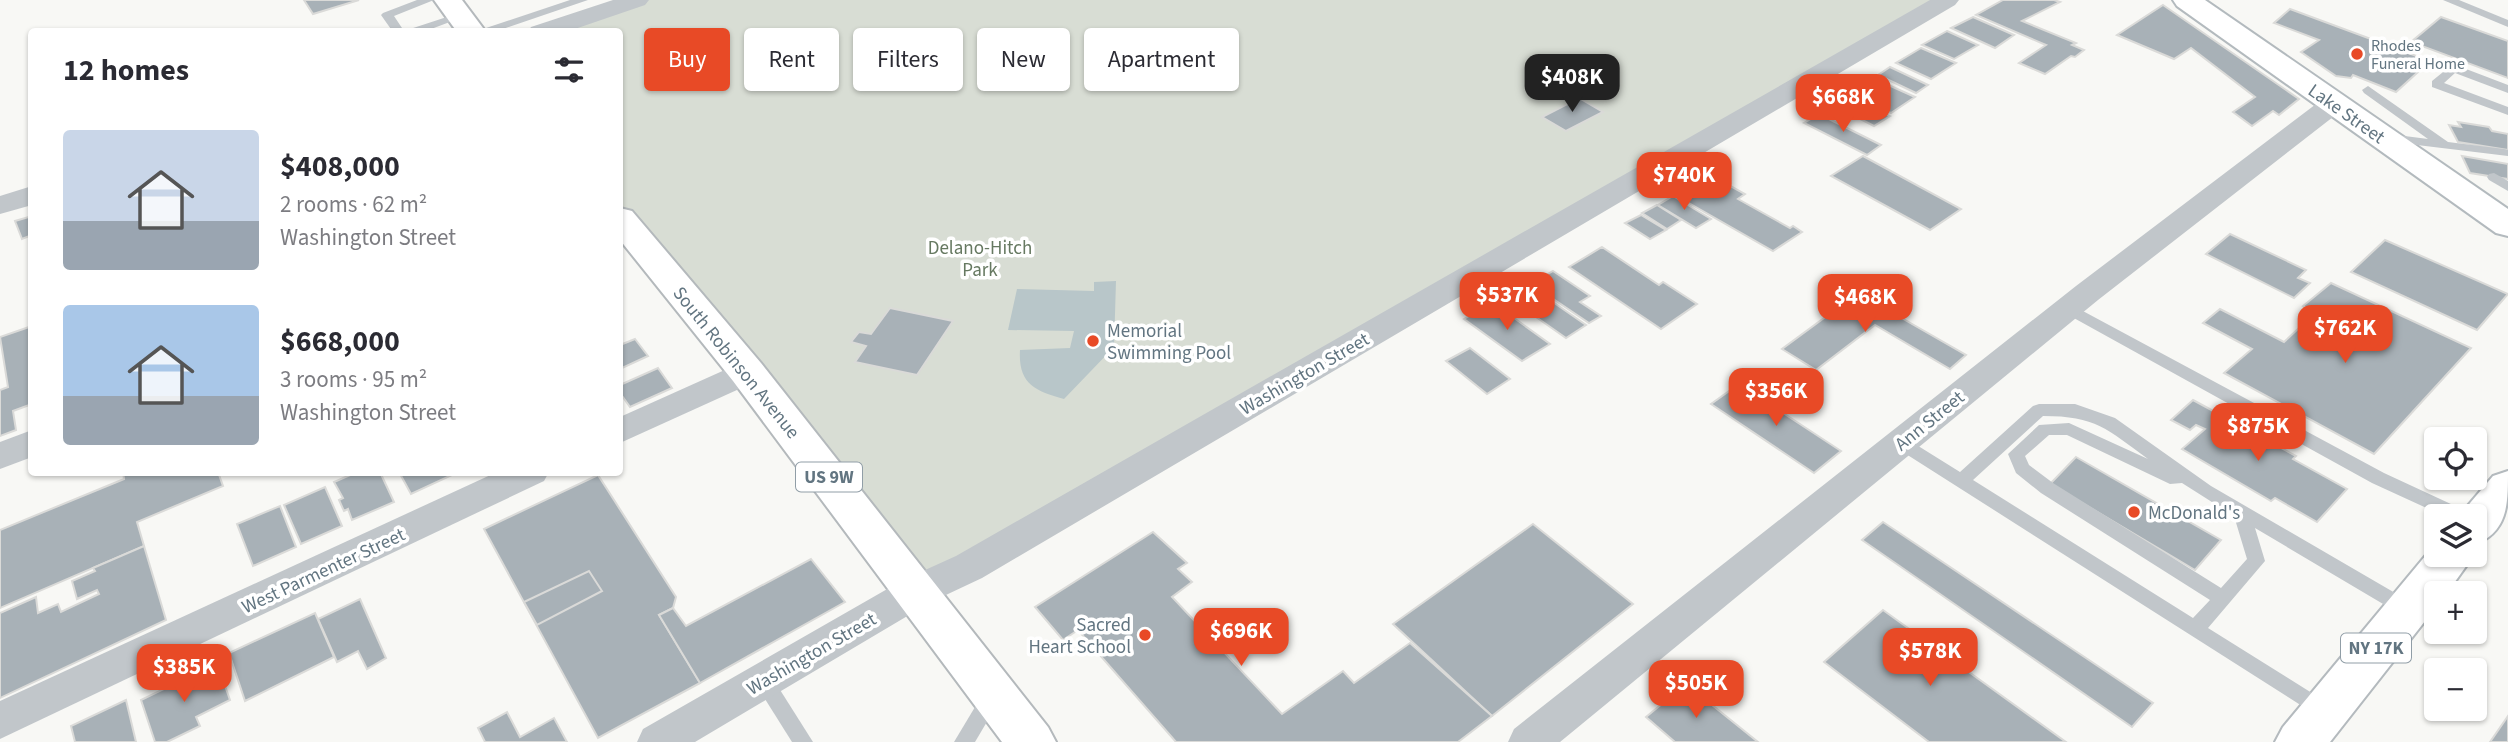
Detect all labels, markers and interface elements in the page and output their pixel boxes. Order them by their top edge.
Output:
chip: Buy [644,28,730,91]
chip: Rent [744,28,839,91]
chip: Filters [853,28,963,91]
chip: New [977,28,1070,91]
chip: Apartment [1084,28,1239,91]
place label: Rhodes Funeral Home [2371,35,2465,75]
marker: Rhodes Funeral Home [2349,46,2365,62]
text: 12 homes [63,49,189,92]
icon: filters [550,51,588,89]
pin: $408K [1523,54,1621,114]
text: $408K [1541,60,1603,93]
pin: $668K [1794,74,1892,134]
street label: Lake Street [2302,78,2391,151]
text: $668K [1812,80,1874,113]
text: $408,000 [280,145,400,188]
pin: $740K [1635,152,1733,212]
icon: home [119,158,203,242]
text: $740K [1653,158,1715,191]
text: 2 rooms · 62 m² [280,188,427,221]
text: Washington Street [280,221,456,254]
park label: Delano-Hitch Park [928,235,1032,284]
pin: $537K [1458,272,1556,332]
pin: $468K [1816,274,1914,334]
text: $537K [1476,278,1538,311]
text: $468K [1834,280,1896,313]
street label: South Robinson Avenue [666,281,806,445]
pin: $762K [2296,306,2394,365]
text: $762K [2314,311,2376,344]
place label: Memorial Swimming Pool [1107,318,1231,367]
text: $668,000 [280,320,400,363]
street label: Washington Street [1235,326,1375,422]
icon: home [119,333,203,417]
marker: Memorial Swimming Pool [1085,333,1101,349]
text: 3 rooms · 95 m² [280,363,427,396]
pin: $356K [1727,368,1825,428]
text: $356K [1745,374,1807,407]
street label: Ann Street [1889,384,1971,458]
text: Washington Street [280,396,456,429]
pin: $875K [2209,404,2307,463]
text: $875K [2227,409,2289,442]
map controls [2424,427,2487,721]
button: locate [2424,427,2487,490]
road number: US 9W [796,462,862,491]
place label: McDonald's [2148,500,2240,527]
marker: McDonald's [2126,504,2142,520]
button: layers [2424,504,2487,567]
street label: West Parmenter Street [238,521,410,621]
button: + [2424,581,2487,644]
street label: Washington Street [742,606,882,702]
pin: $696K [1192,608,1290,668]
place label: Sacred Heart School [1028,612,1131,661]
text: $696K [1210,614,1272,647]
marker: Sacred Heart School [1137,627,1153,643]
pin: $578K [1881,628,1979,688]
text: $578K [1899,634,1961,667]
road number: NY 17K [2341,634,2411,662]
pin: $385K [135,644,233,704]
text: $385K [153,650,215,683]
button: − [2424,658,2487,721]
pin: $505K [1647,660,1745,720]
text: $505K [1665,666,1727,699]

